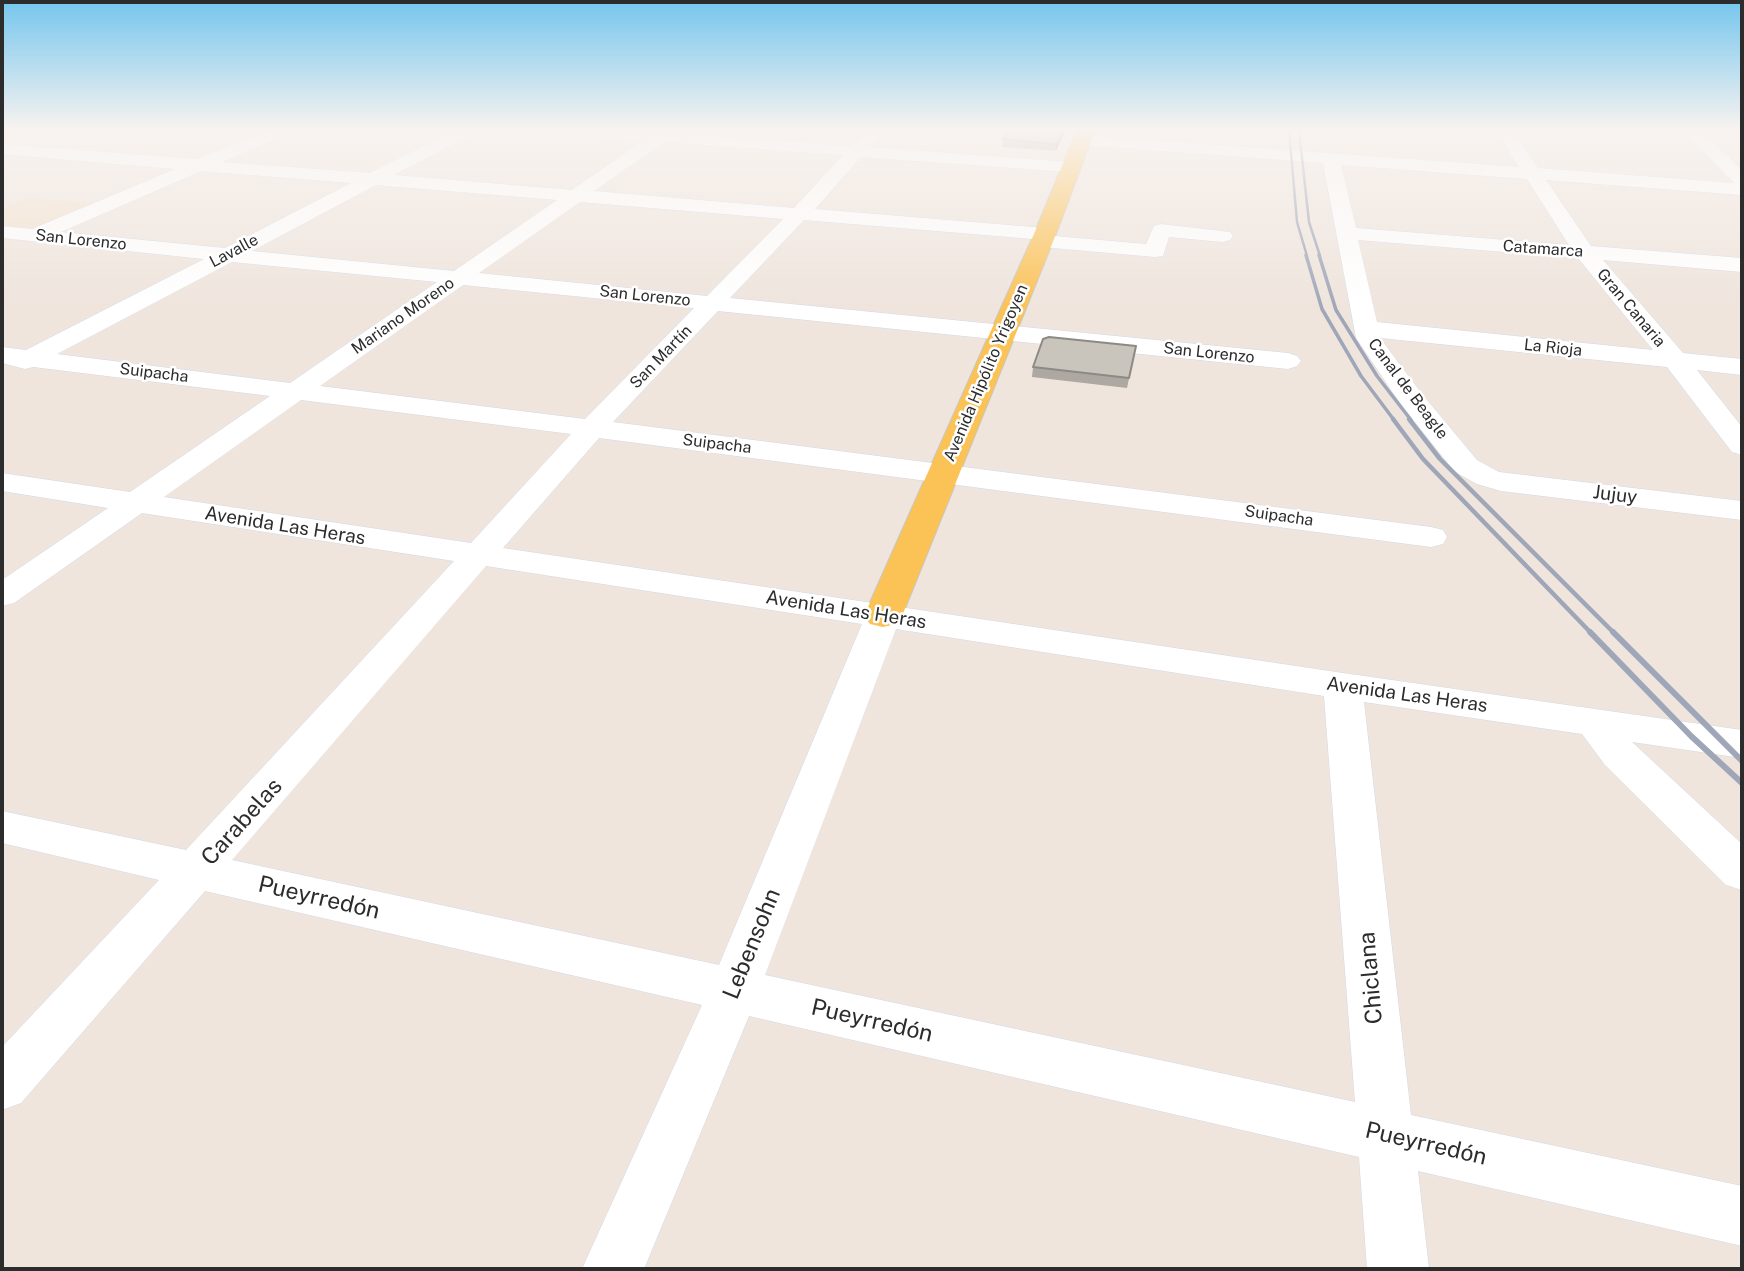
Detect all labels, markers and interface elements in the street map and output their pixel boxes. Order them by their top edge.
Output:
street label: San Lorenzo [34,226,128,254]
street label: Lavalle [206,230,262,272]
street label: Catamarca [1502,237,1584,261]
street label: Gran Canaria [1593,265,1669,351]
street label: Mariano Moreno [348,274,458,358]
street label: San Lorenzo [598,282,692,310]
street label: Avenida Hipólito Yrigoyen [940,282,1032,464]
street label: San Martín [626,321,696,393]
street label: Canal de Beagle [1364,335,1452,443]
street label: La Rioja [1523,335,1583,361]
street label: San Lorenzo [1162,339,1256,367]
street label: Suipacha [119,359,189,387]
street label: Suipacha [682,430,752,458]
street label: Jujuy [1591,481,1639,509]
street label: Avenida Las Heras [203,502,367,550]
street label: Suipacha [1243,502,1315,530]
street label: Avenida Las Heras [764,586,928,634]
street label: Avenida Las Heras [1325,672,1489,718]
street label: Carabelas [196,773,288,871]
street label: Pueyrredón [256,871,382,925]
street label: Lebensohn [717,885,787,1003]
street label: Chiclana [1353,931,1389,1025]
street label: Pueyrredón [809,994,935,1048]
street label: Pueyrredón [1363,1117,1489,1171]

